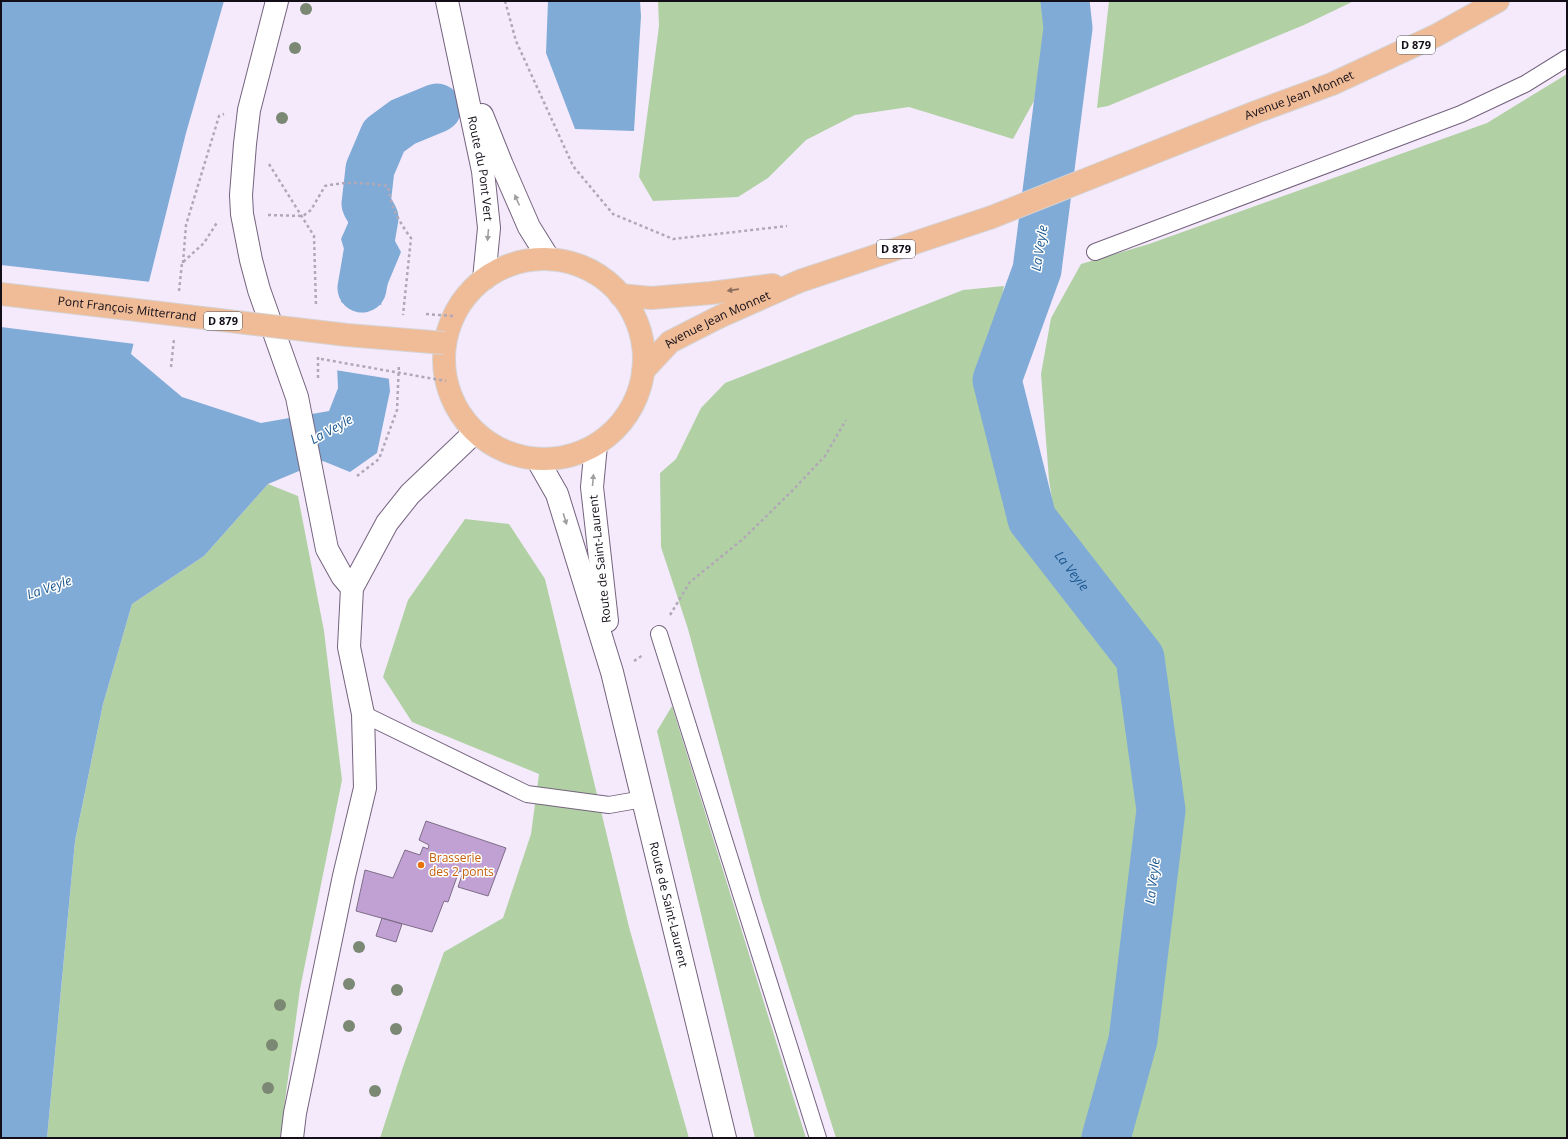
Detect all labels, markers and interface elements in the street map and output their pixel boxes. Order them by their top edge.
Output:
road number: D 879 [1397,36,1435,54]
street label: Avenue Jean Monnet [1242,66,1356,124]
street label: Route du Pont Vert [464,114,497,222]
one-way arrow [514,194,520,206]
water label: La Veyle [1026,223,1052,272]
one-way arrow [484,229,491,241]
road number: D 879 [877,240,915,258]
street label: Avenue Jean Monnet [660,286,773,352]
one-way arrow [727,287,739,293]
street label: Pont François Mitterrand [57,292,197,325]
road number: D 879 [204,312,242,330]
water label: La Veyle [306,410,356,448]
one-way arrow [589,474,596,486]
street label: Route de Saint-Laurent [584,494,615,624]
one-way arrow [562,513,568,525]
water label: La Veyle [1051,547,1094,595]
water label: La Veyle [24,571,74,603]
street label: Route de Saint-Laurent [645,840,692,969]
place label: Brasserie des 2 ponts [429,849,494,880]
water label: La Veyle [1140,856,1164,905]
marker: Brasserie des 2 ponts [416,860,426,870]

